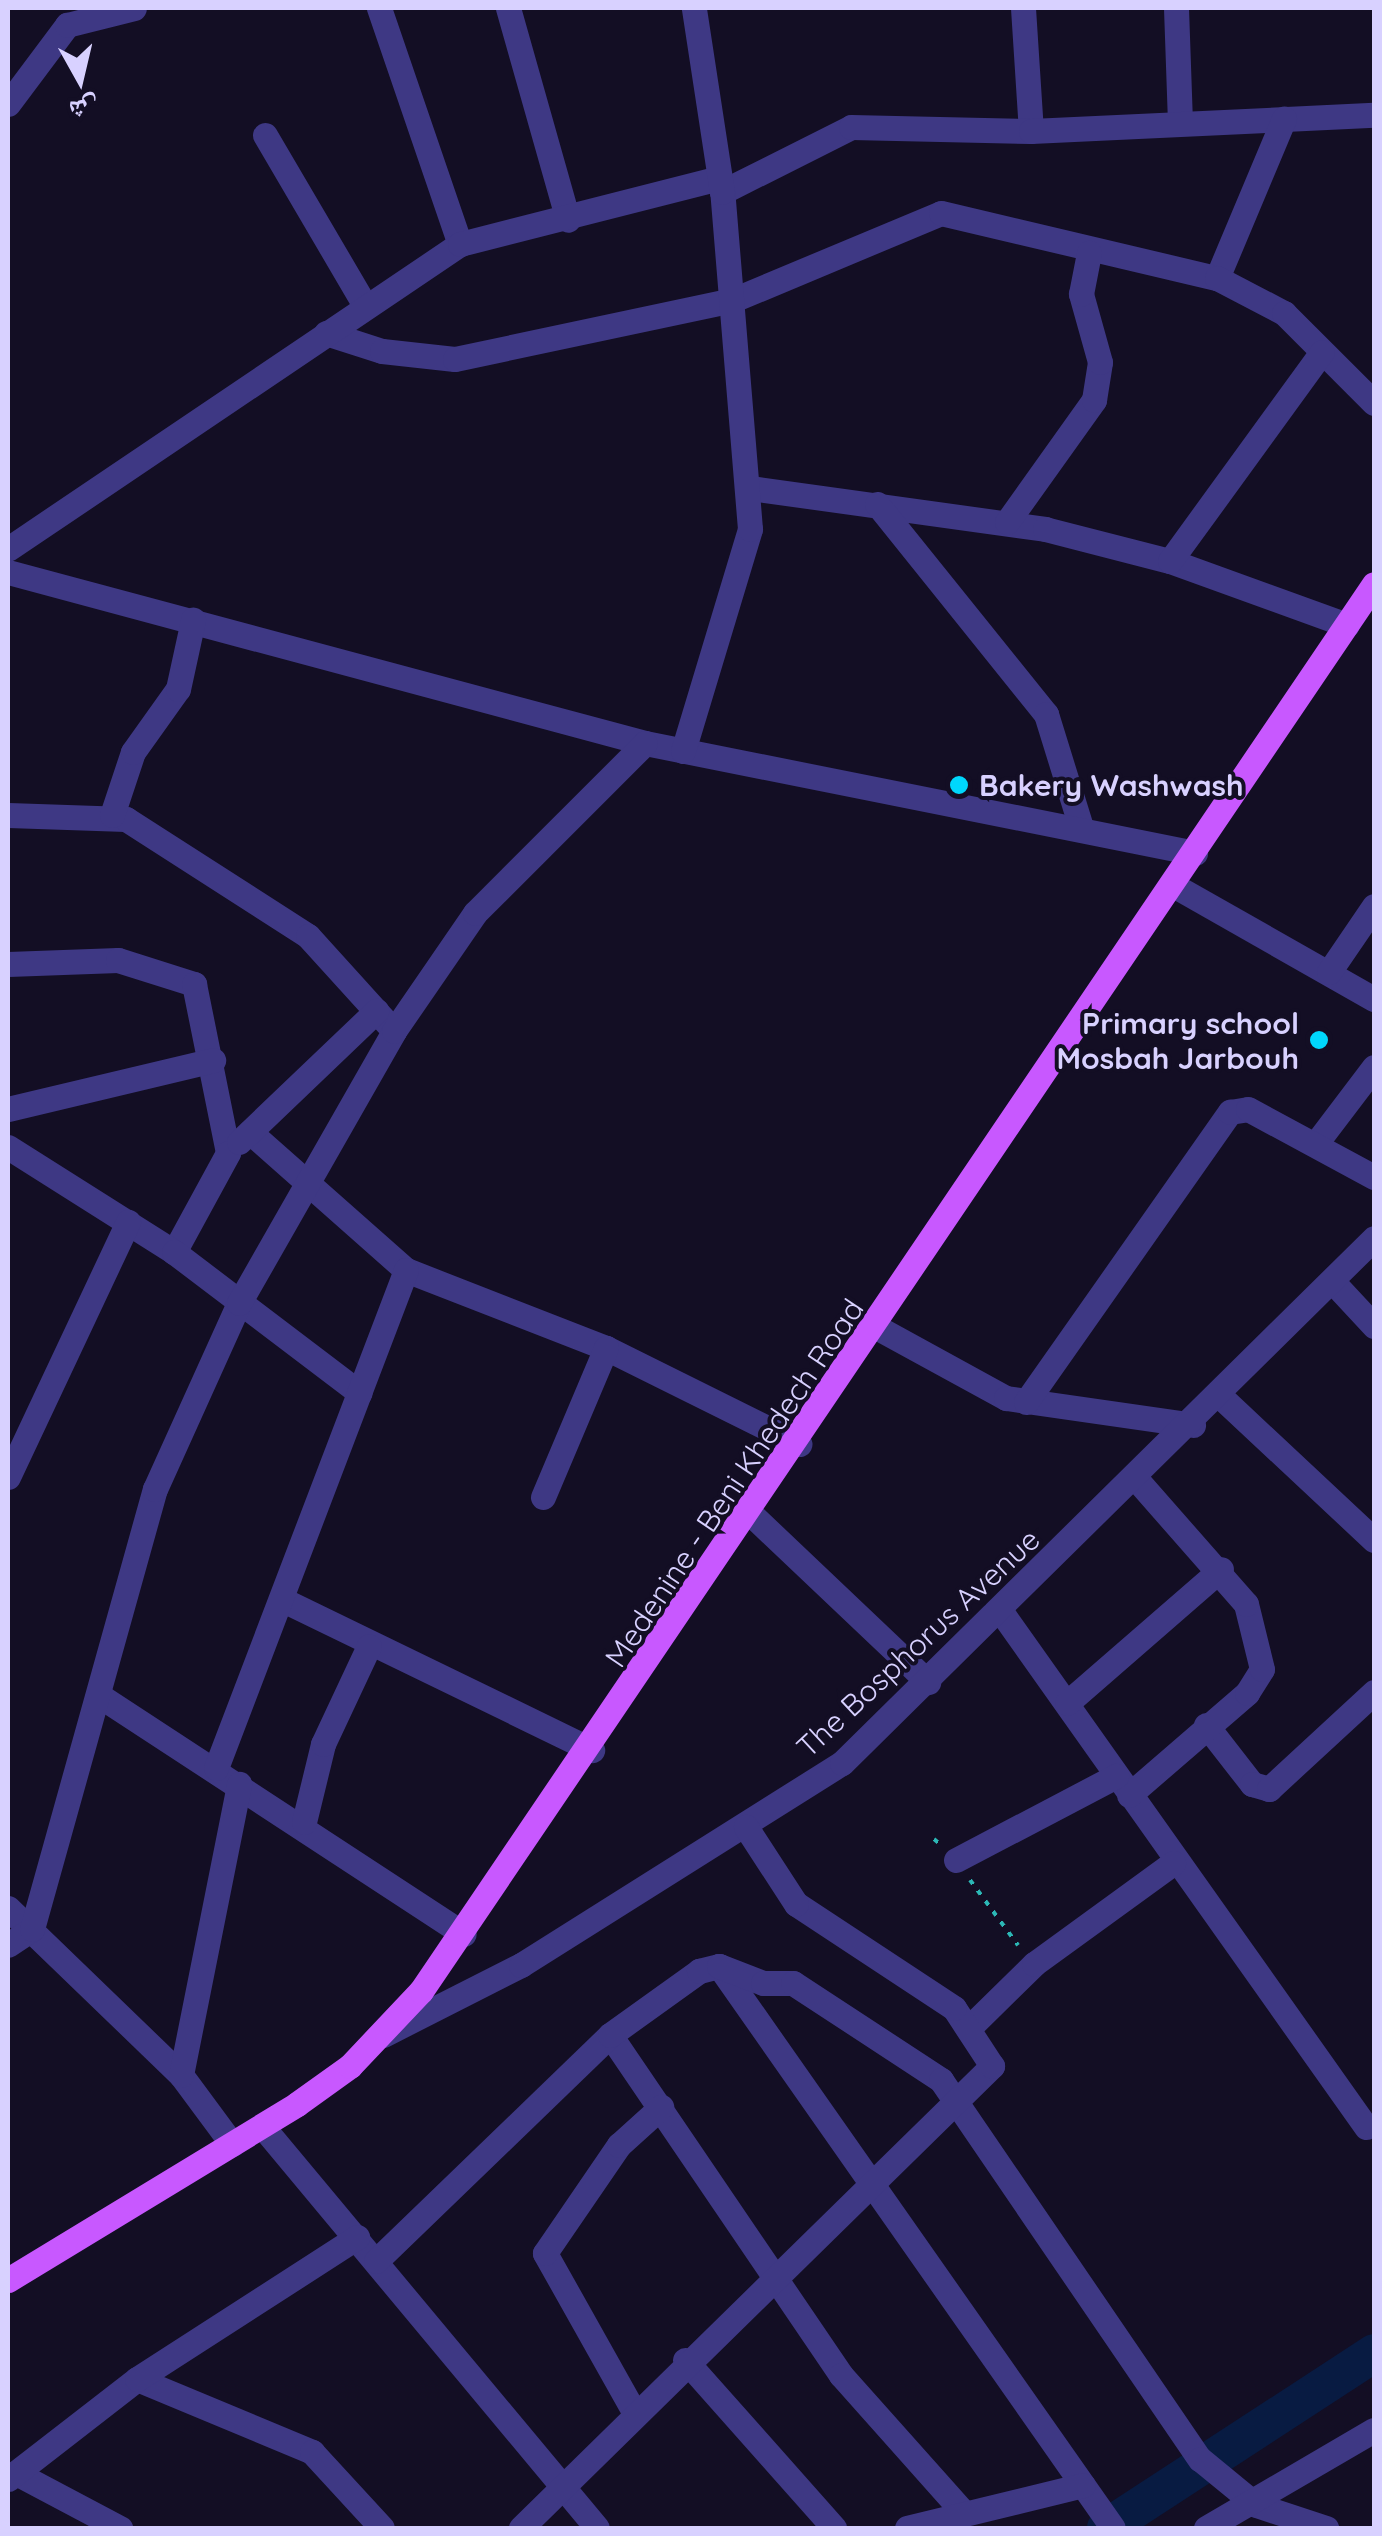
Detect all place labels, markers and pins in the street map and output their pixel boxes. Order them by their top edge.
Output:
place label: Bakery Washwash [979,767,1244,803]
marker: Bakery Washwash [948,774,970,796]
place label: Primary school Mosbah Jarbouh [1056,1005,1299,1076]
marker: Primary school Mosbah Jarbouh [1308,1029,1330,1051]

